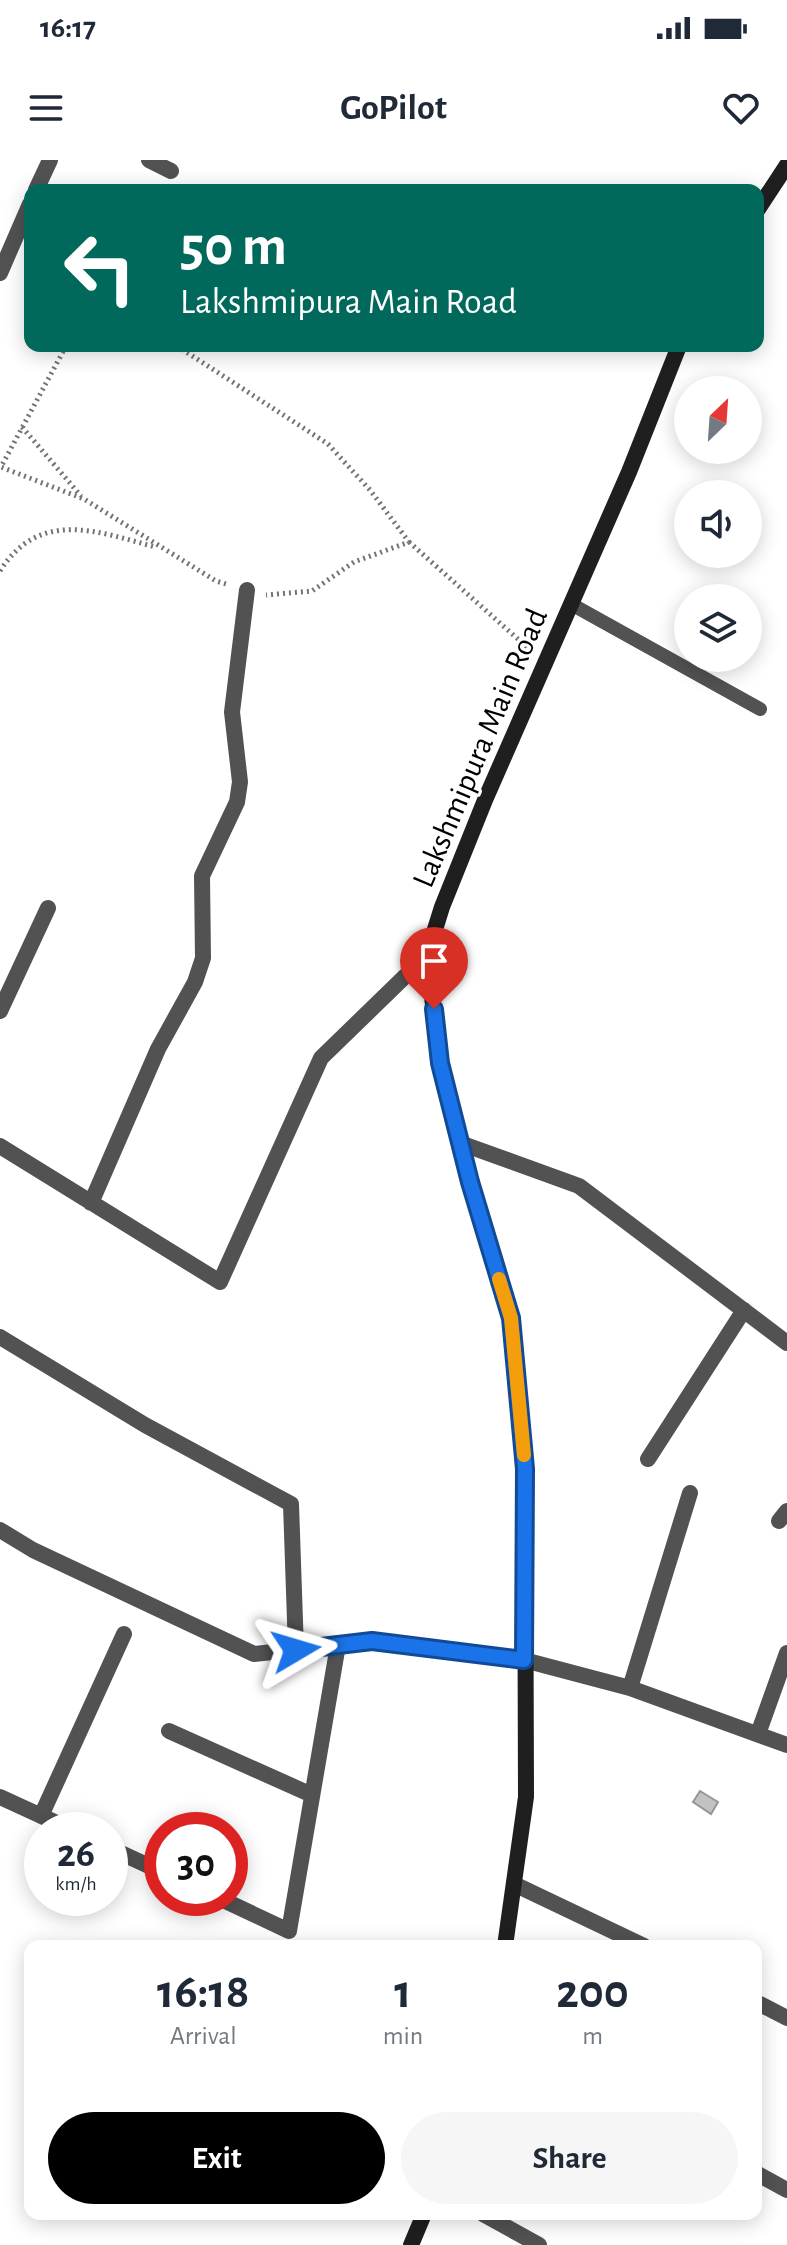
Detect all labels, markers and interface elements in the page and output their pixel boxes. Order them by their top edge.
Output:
text: 16:17 [40,13,96,43]
icon: menu [24,86,68,130]
icon: heart [719,86,763,130]
text: GoPilot [340,90,447,126]
icon: left [48,216,152,320]
text: 50 m [180,219,287,275]
text: Lakshmipura Main Road [180,284,517,320]
north arrow [674,376,762,464]
map controls [674,376,762,672]
button: sound [674,480,762,568]
button: layers [674,584,762,672]
street label: Lakshmipura Main Road [407,604,553,892]
pin [400,927,468,1009]
icon: arrive [412,939,456,983]
position arrow [254,1608,338,1692]
speed limit sign: 30 [144,1812,248,1916]
text: 26 [57,1834,95,1874]
text: km/h [55,1874,97,1894]
text: 16:18 [157,1969,250,2017]
text: 1 [394,1969,412,2017]
text: 200 [556,1969,629,2017]
text: Arrival [170,2023,237,2049]
text: min [383,2023,423,2049]
text: m [582,2023,603,2049]
button: Exit [48,2112,385,2204]
button: Share [401,2112,738,2204]

